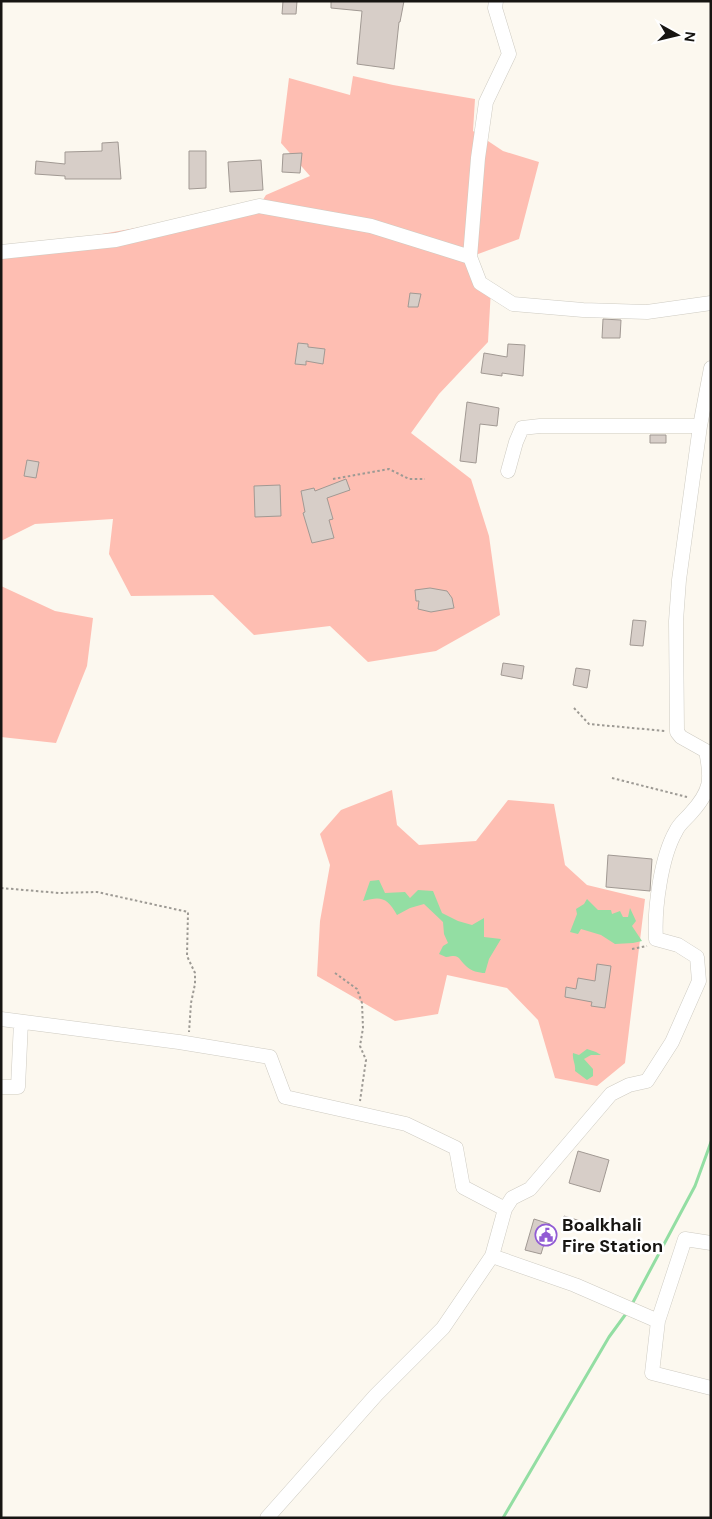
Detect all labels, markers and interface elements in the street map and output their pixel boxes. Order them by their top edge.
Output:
north arrow [652,10,702,60]
text: N [680,30,699,43]
place label: Boalkhali Fire Station [562,1213,663,1258]
public building icon: Boalkhali Fire Station [534,1223,558,1247]

